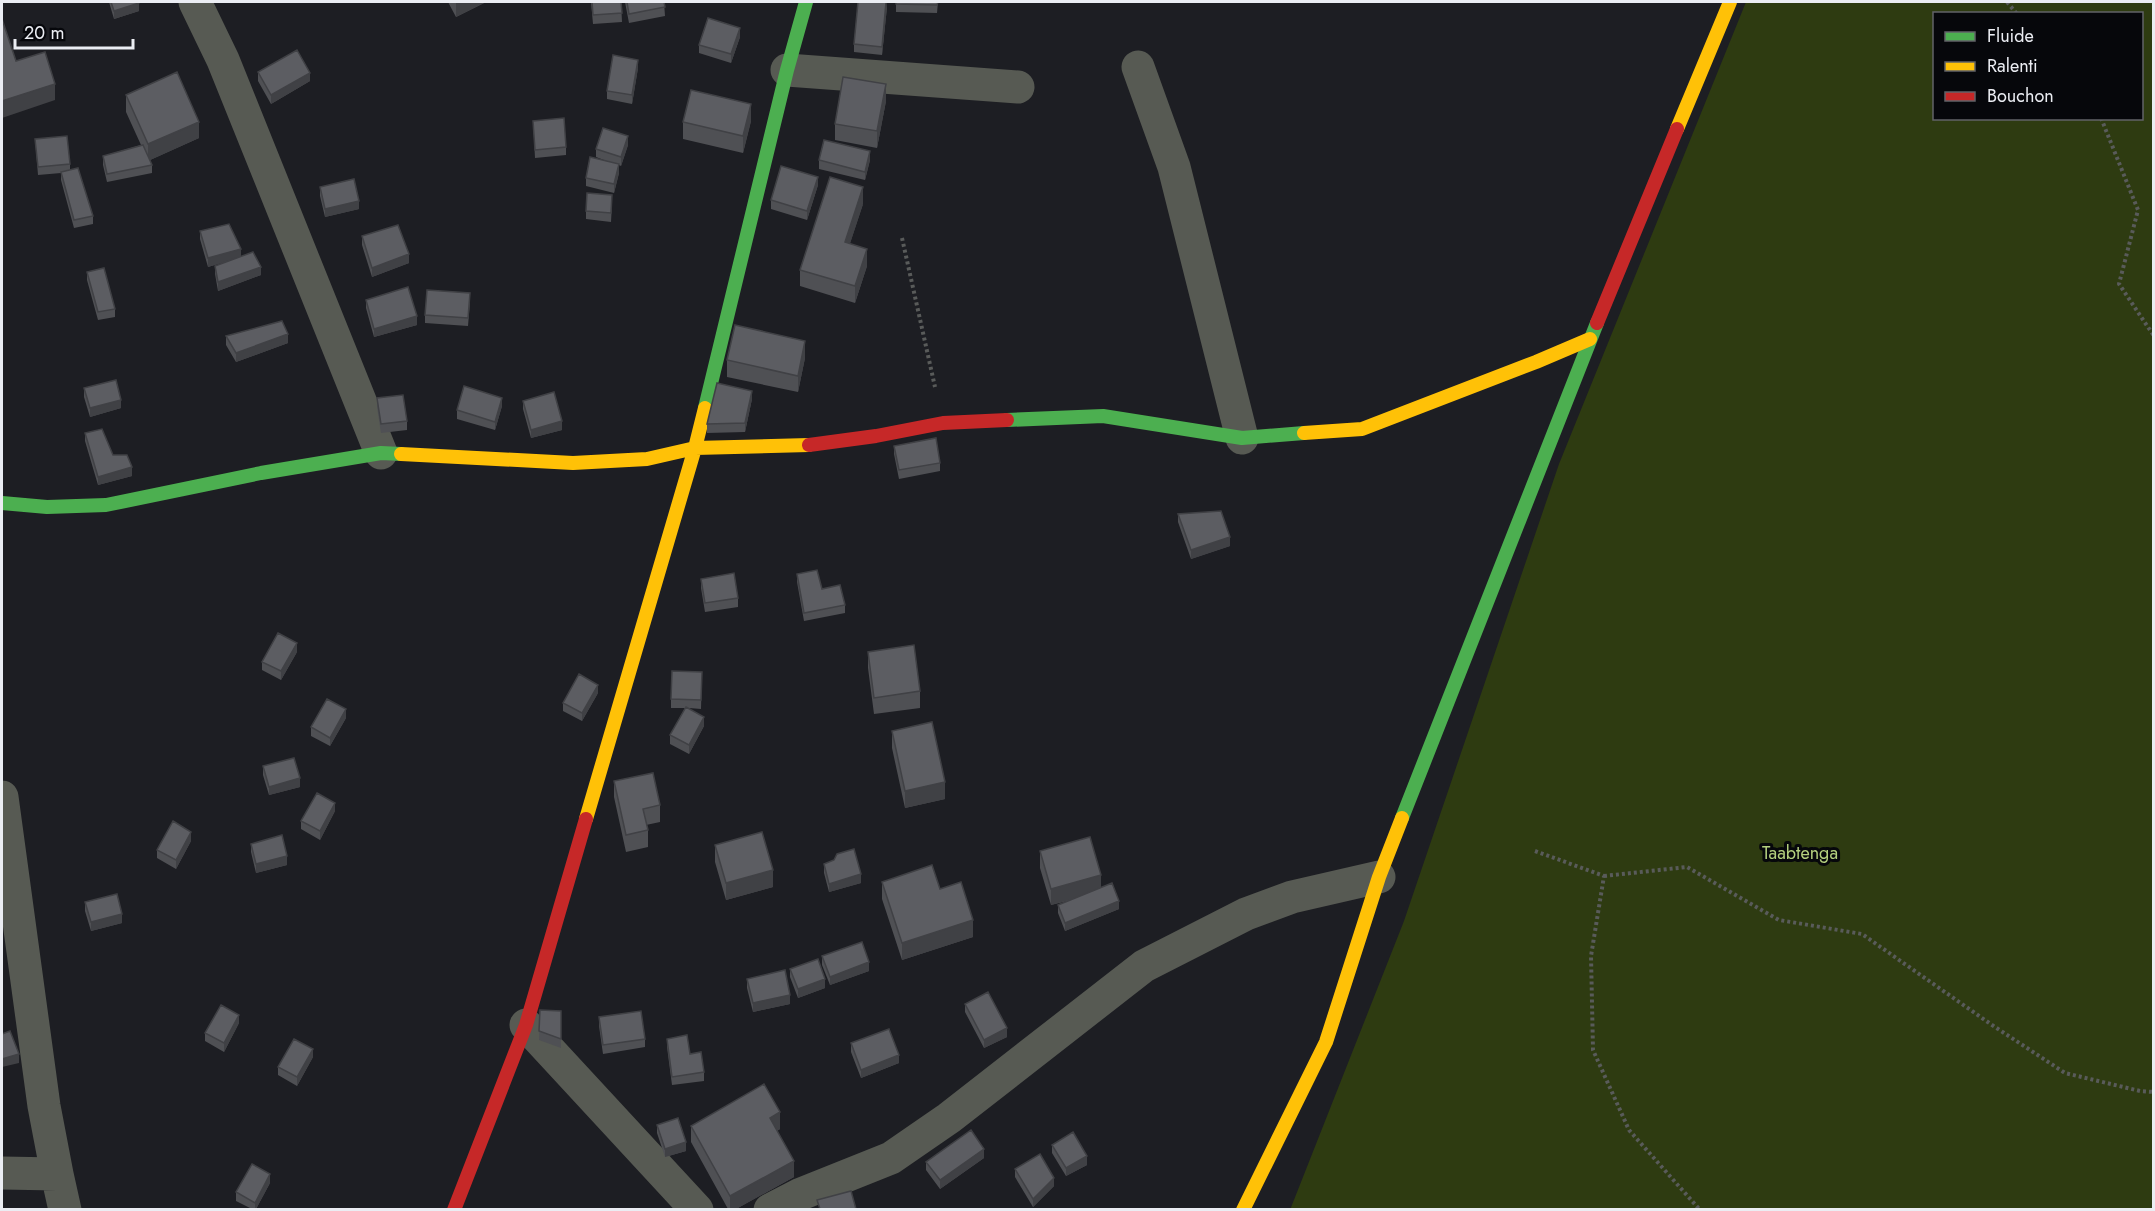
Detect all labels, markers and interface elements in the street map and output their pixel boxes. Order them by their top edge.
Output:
scale bar [15,12,134,50]
legend [1933,12,2143,120]
text: 20 m [24,20,64,46]
text: Fluide [1987,23,2034,49]
text: Ralenti [1987,53,2038,79]
text: Bouchon [1987,83,2054,109]
park label: Taabtenga [1762,840,1838,866]

